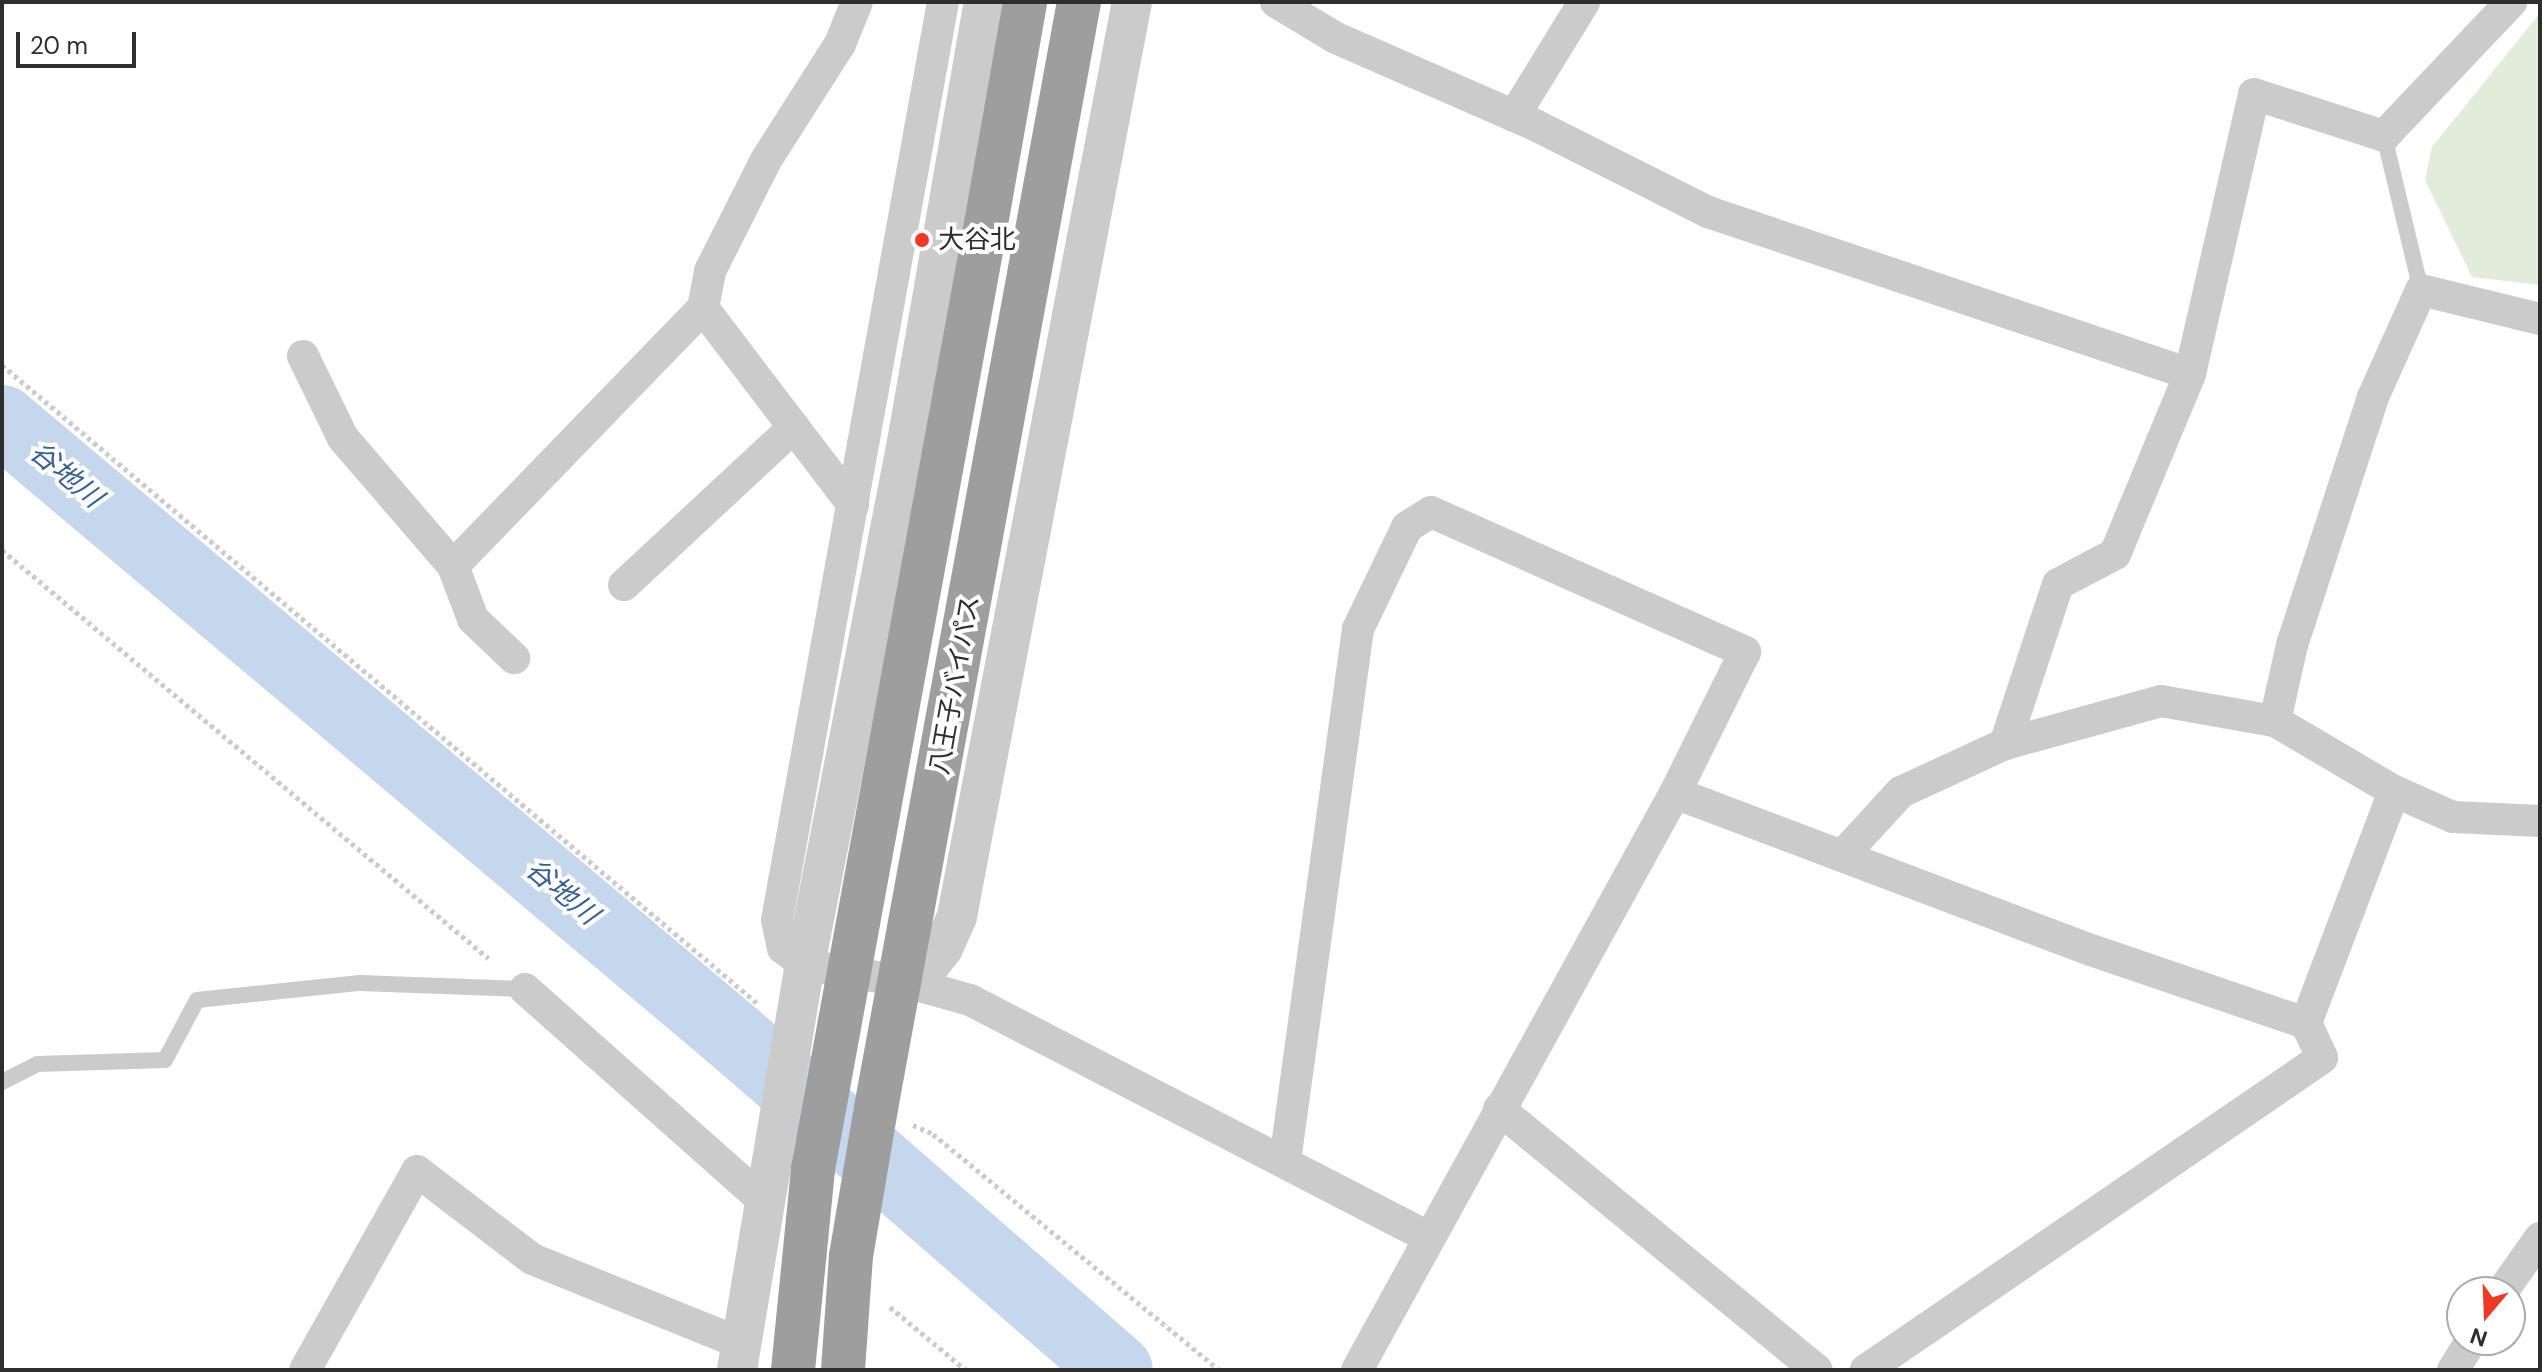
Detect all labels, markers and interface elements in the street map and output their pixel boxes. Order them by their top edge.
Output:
scale bar [20,16,140,66]
text: 20 m [30,30,88,61]
place label: 大谷北 [938,224,1016,256]
marker: 大谷北 [913,231,931,249]
water label: 谷地川 [23,435,109,515]
street label: 八王子バイパス [924,593,986,777]
water label: 谷地川 [519,852,605,932]
north arrow [2446,1276,2526,1356]
text: N [2466,1321,2491,1354]

